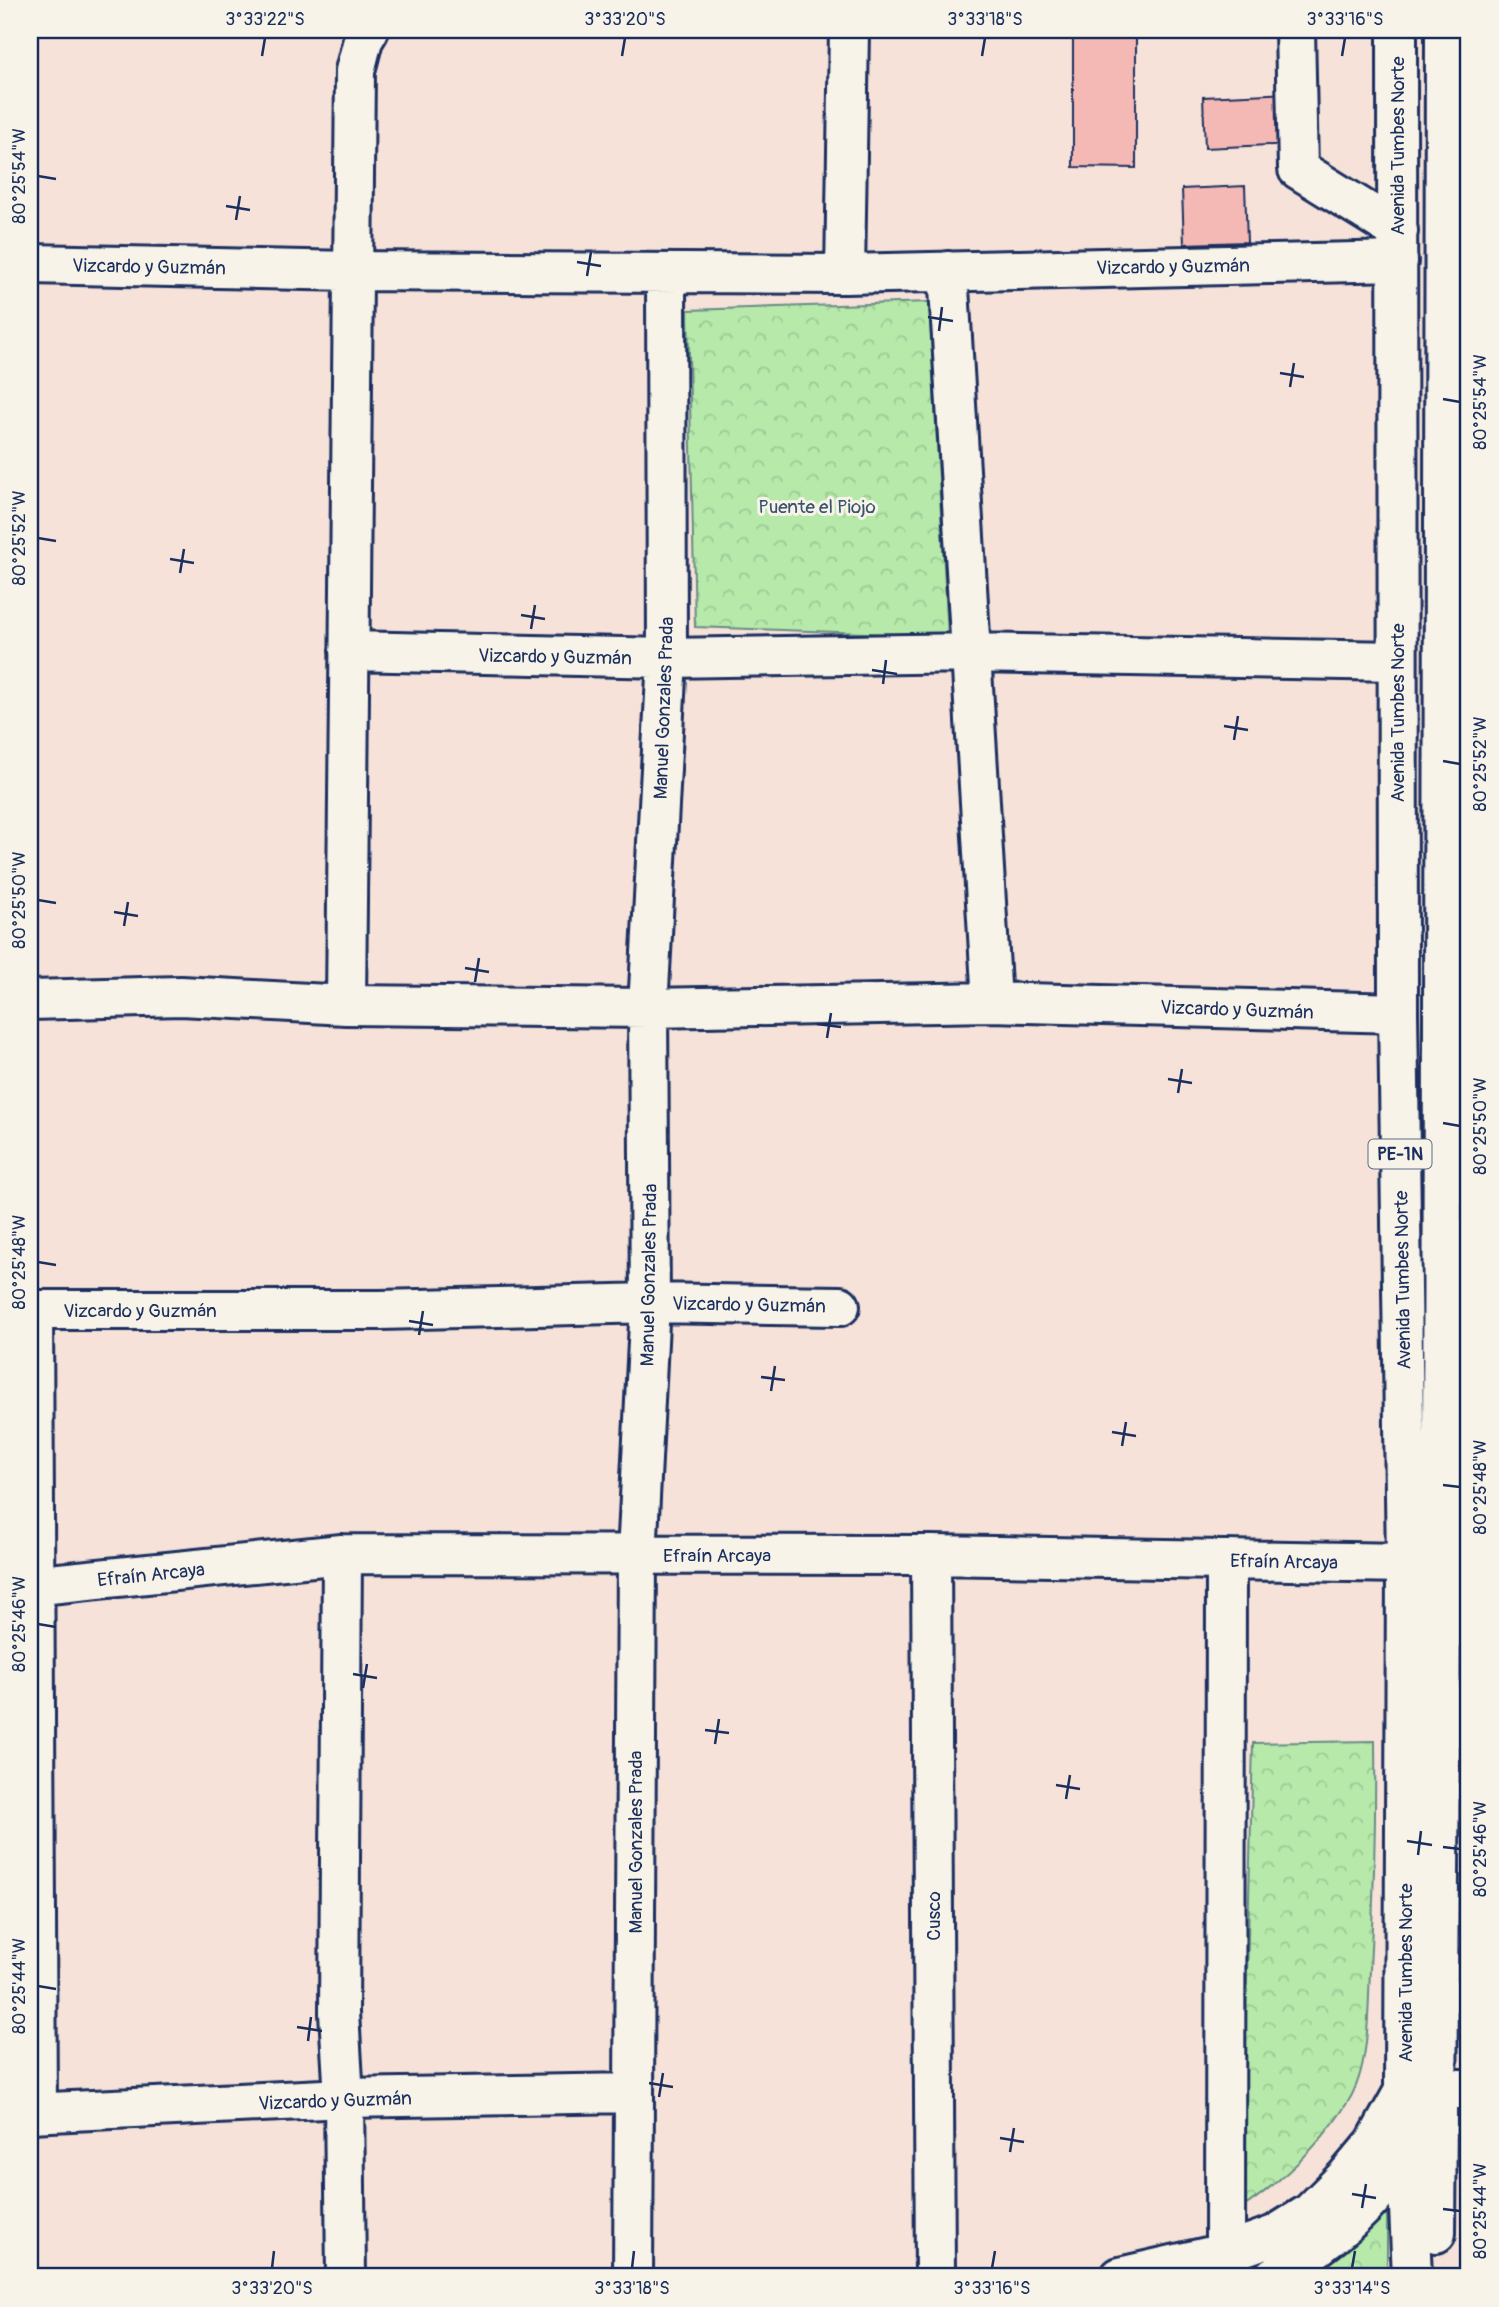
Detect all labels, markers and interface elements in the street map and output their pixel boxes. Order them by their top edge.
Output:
text: 3°33'22"S [225,8,305,31]
text: 3°33'20"S [584,8,666,31]
text: 3°33'18"S [947,8,1023,31]
text: 3°33'16"S [1307,8,1383,31]
street label: Avenida Tumbes Norte [1386,56,1410,236]
text: 80°25'54"W [8,128,31,224]
street label: Vizcardo y Guzmán [72,254,226,280]
street label: Vizcardo y Guzmán [1096,254,1250,280]
text: 80°25'54"W [1469,354,1492,450]
text: 80°25'52"W [8,490,31,586]
park label: Puente el Piojo [758,495,876,519]
street label: Manuel Gonzales Prada [649,616,679,800]
street label: Avenida Tumbes Norte [1386,623,1410,803]
street label: Vizcardo y Guzmán [478,644,632,670]
text: 80°25'52"W [1469,716,1492,812]
text: 80°25'50"W [8,851,31,949]
street label: Vizcardo y Guzmán [1160,995,1314,1025]
text: 80°25'50"W [1469,1077,1492,1175]
road number: PE-1N [1368,1140,1432,1168]
street label: Manuel Gonzales Prada [635,1183,663,1367]
street label: Avenida Tumbes Norte [1389,1190,1417,1370]
text: 80°25'48"W [8,1215,31,1309]
street label: Vizcardo y Guzmán [672,1292,826,1318]
street label: Vizcardo y Guzmán [63,1299,217,1323]
text: 80°25'48"W [1469,1440,1492,1534]
street label: Efraín Arcaya [663,1544,771,1568]
street label: Efraín Arcaya [1230,1549,1338,1575]
street label: Efraín Arcaya [96,1557,206,1593]
text: 80°25'46"W [8,1576,31,1672]
street label: Manuel Gonzales Prada [624,1750,648,1933]
text: 80°25'46"W [1469,1801,1492,1897]
street label: Avenida Tumbes Norte [1394,1883,1418,2063]
street label: Cusco [922,1891,946,1941]
text: 80°25'44"W [8,1938,31,2034]
street label: Vizcardo y Guzmán [258,2086,412,2116]
text: 80°25'44"W [1469,2163,1492,2259]
text: 3°33'20"S [231,2277,313,2300]
text: 3°33'18"S [594,2277,670,2300]
text: 3°33'16"S [954,2277,1030,2300]
text: 3°33'14"S [1314,2277,1390,2300]

